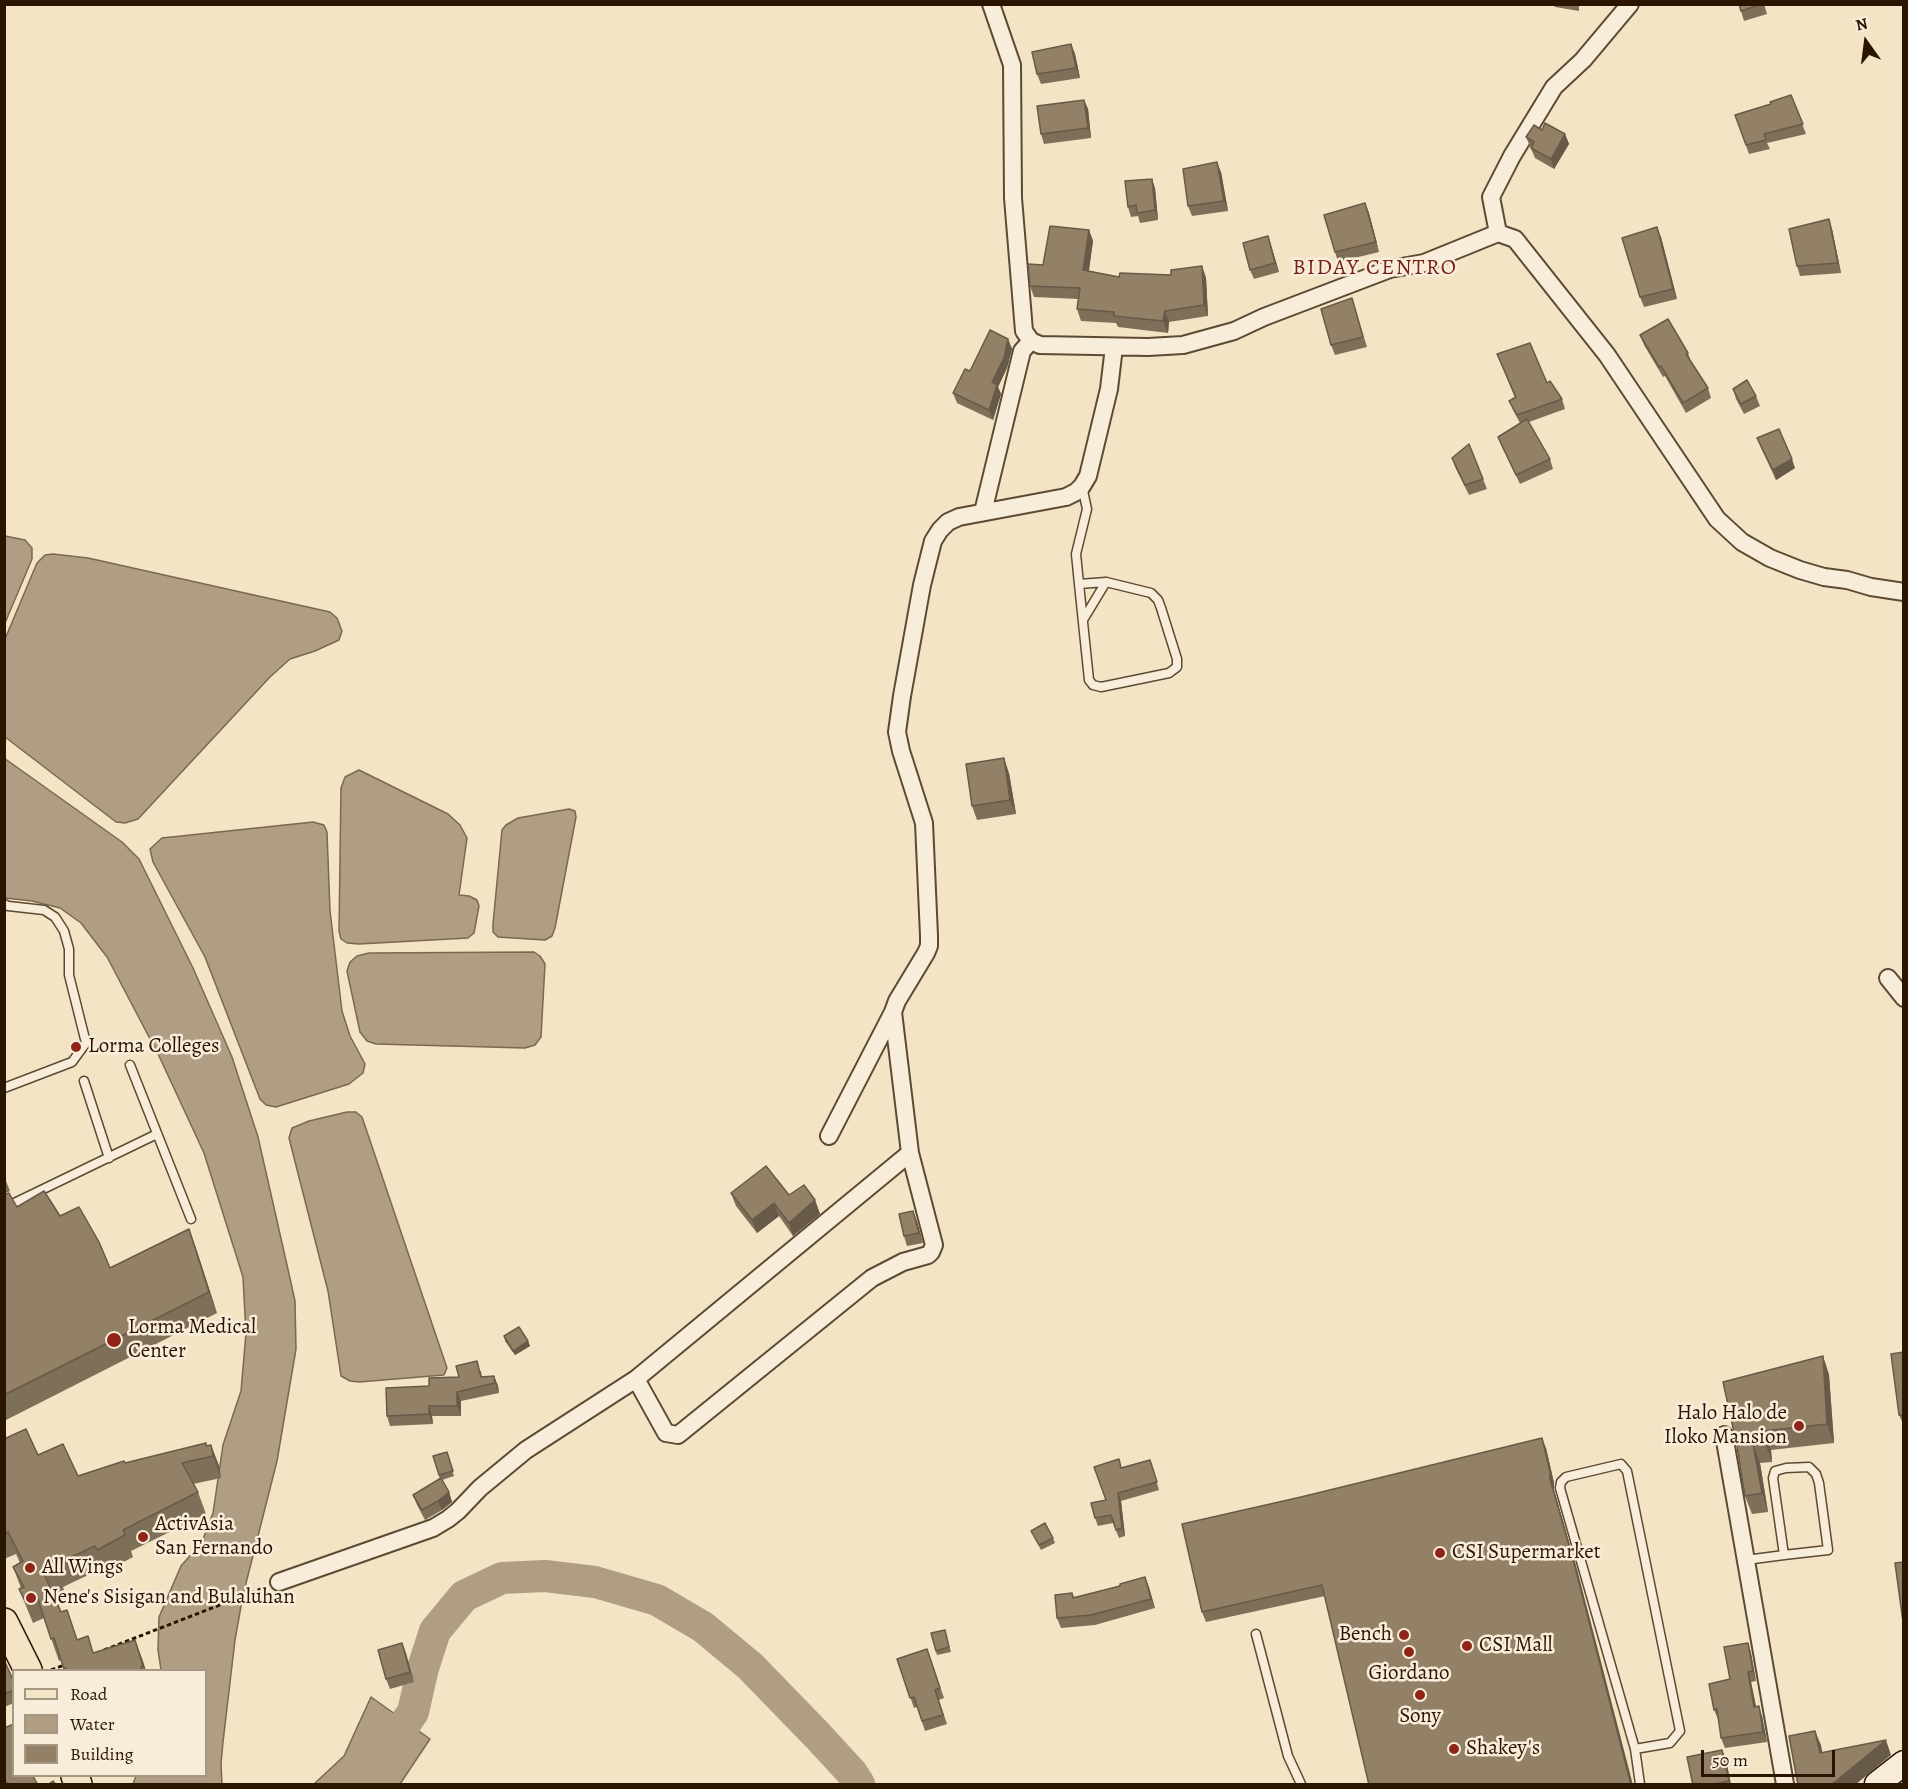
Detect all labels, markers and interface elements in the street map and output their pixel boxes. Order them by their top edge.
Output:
north arrow [1836,12,1896,72]
text: N [1853,12,1870,37]
district label: BIDAY CENTRO [1292,256,1458,282]
place label: Lorma Colleges [88,1034,220,1060]
marker: Lorma Colleges [69,1040,83,1054]
place label: Lorma Medical Center [128,1315,256,1365]
marker: Lorma Medical Center [105,1331,123,1349]
place label: Halo Halo de Iloko Mansion [1664,1401,1787,1451]
marker: Halo Halo de Iloko Mansion [1792,1419,1806,1433]
place label: ActivAsia San Fernando [155,1512,273,1562]
marker: ActivAsia San Fernando [136,1530,150,1544]
place label: CSI Supermarket [1452,1540,1601,1566]
marker: CSI Supermarket [1433,1546,1447,1560]
place label: All Wings [42,1555,123,1581]
marker: All Wings [23,1561,37,1575]
place label: Nene's Sisigan and Bulaluhan [43,1585,295,1611]
marker: Nene's Sisigan and Bulaluhan [24,1591,38,1605]
place label: Bench [1339,1622,1392,1648]
marker: Bench [1397,1628,1411,1642]
place label: CSI Mall [1479,1633,1553,1659]
marker: CSI Mall [1460,1639,1474,1653]
marker: Giordano [1402,1645,1416,1659]
place label: Giordano [1369,1661,1449,1687]
legend [12,1669,207,1777]
text: Road [70,1682,107,1706]
marker: Sony [1413,1688,1427,1702]
place label: Sony [1399,1704,1441,1730]
text: Water [70,1712,115,1736]
place label: Shakey's [1466,1736,1540,1762]
scale bar [1704,1738,1838,1776]
text: Building [70,1742,134,1766]
marker: Shakey's [1447,1742,1461,1756]
text: 50 m [1712,1748,1748,1772]

